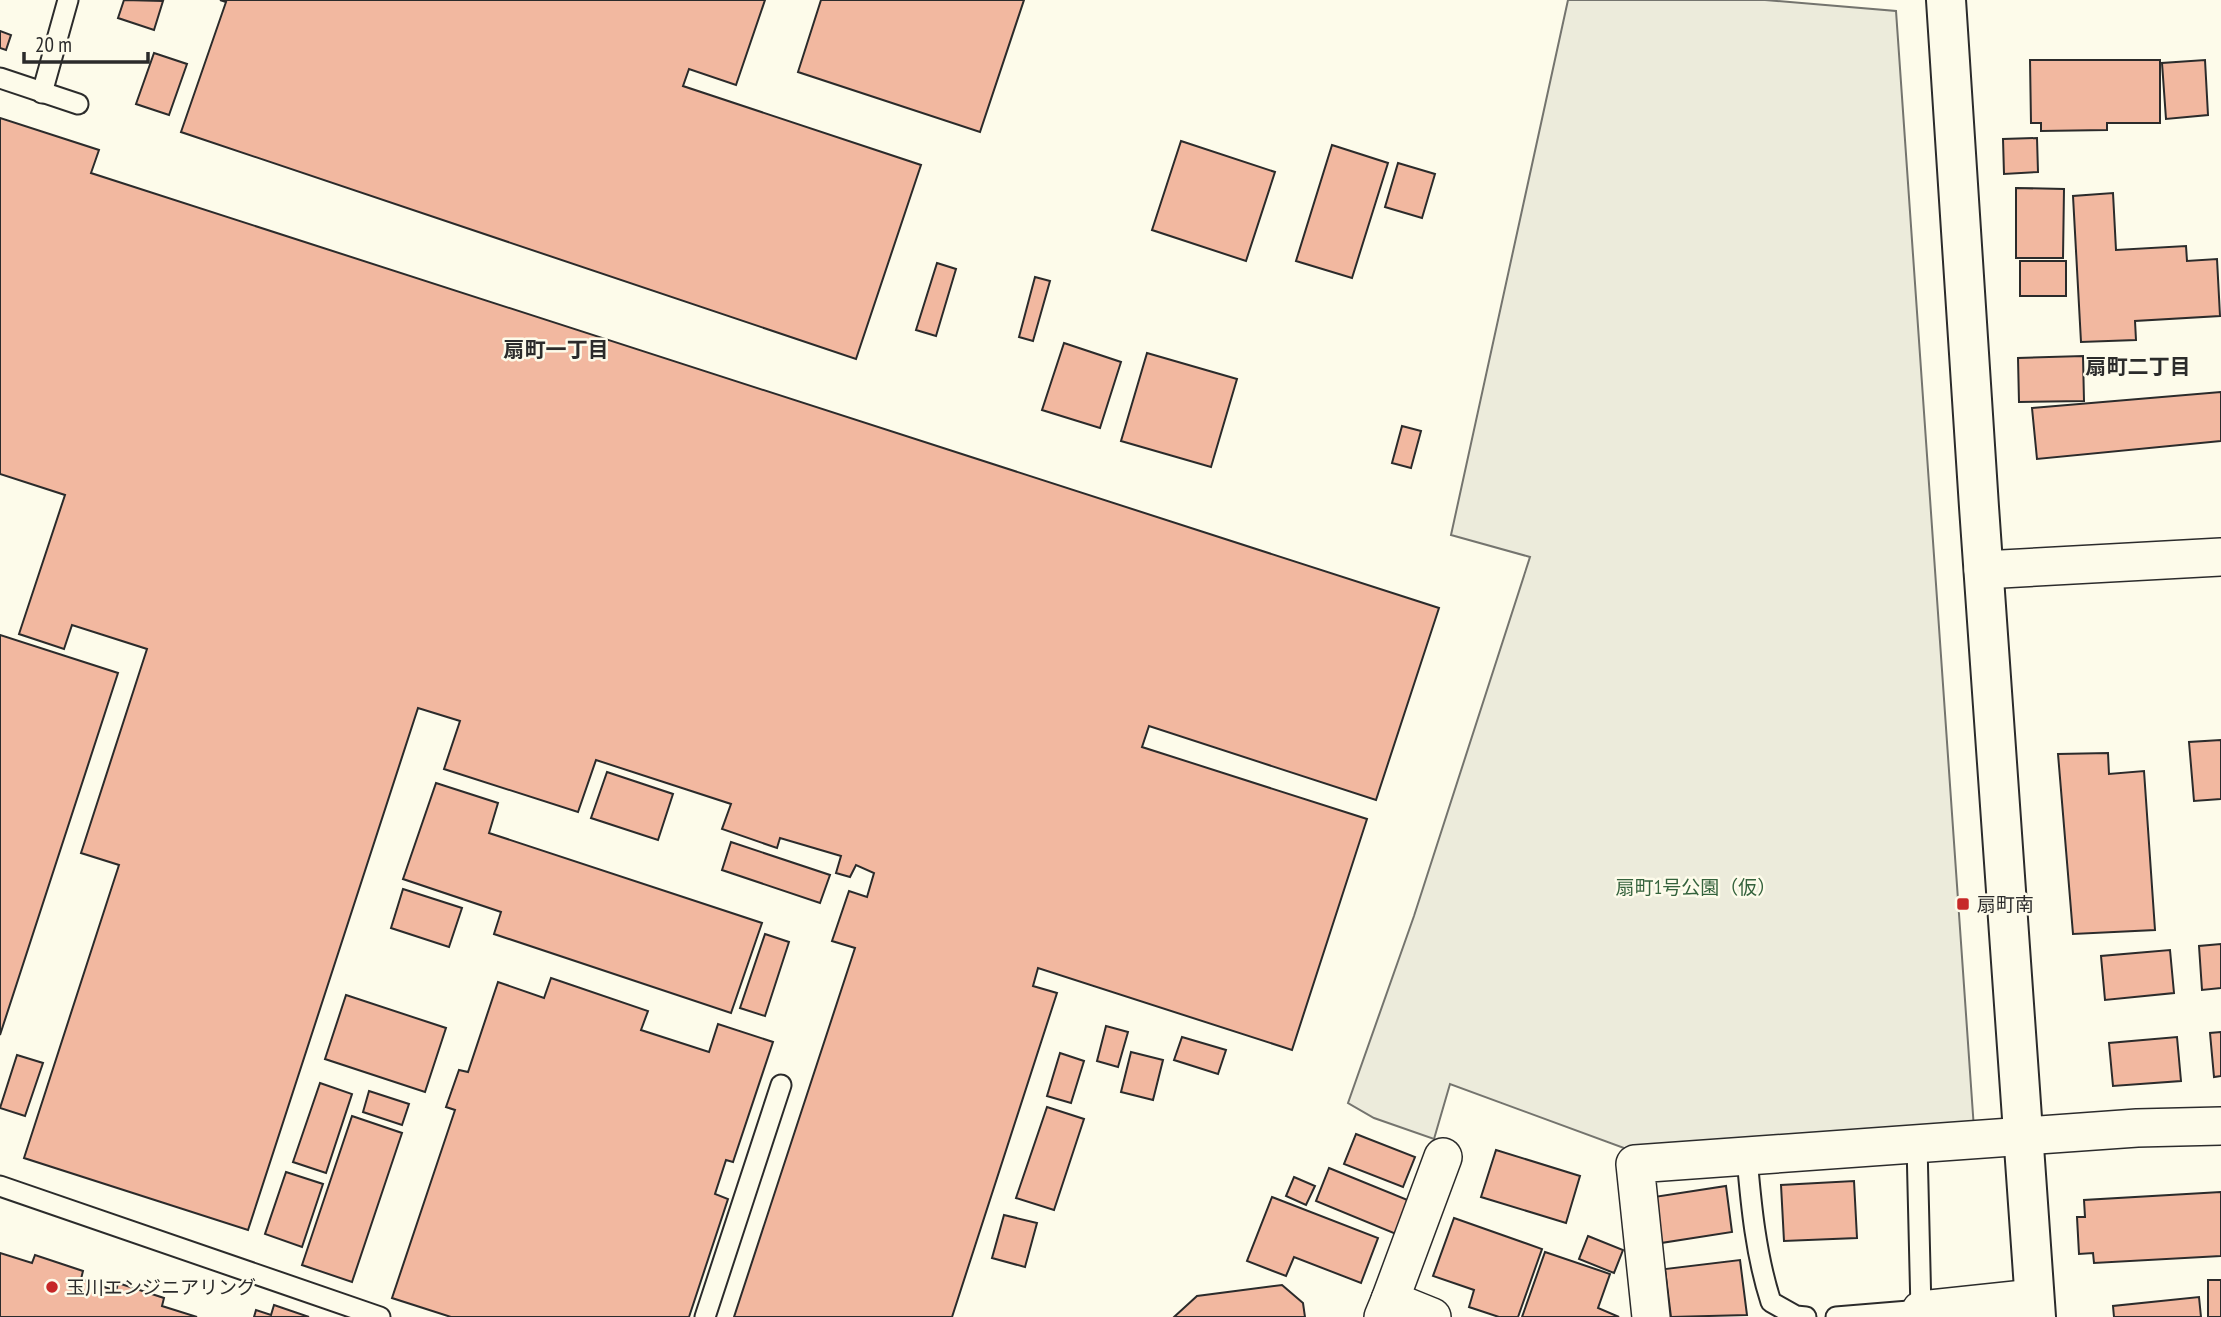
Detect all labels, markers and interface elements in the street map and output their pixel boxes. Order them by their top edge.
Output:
scale bar [24,21,149,65]
text: 20 m [35,31,72,58]
district label: 扇町一丁目 [504,336,609,363]
district label: 扇町二丁目 [2086,353,2191,380]
park label: 扇町1号公園（仮） [1616,875,1776,899]
place label: 扇町南 [1977,892,2034,916]
marker: 扇町南 [1955,896,1971,912]
place label: 玉川エンジニアリング [66,1275,256,1299]
marker: 玉川エンジニアリング [44,1279,60,1295]

